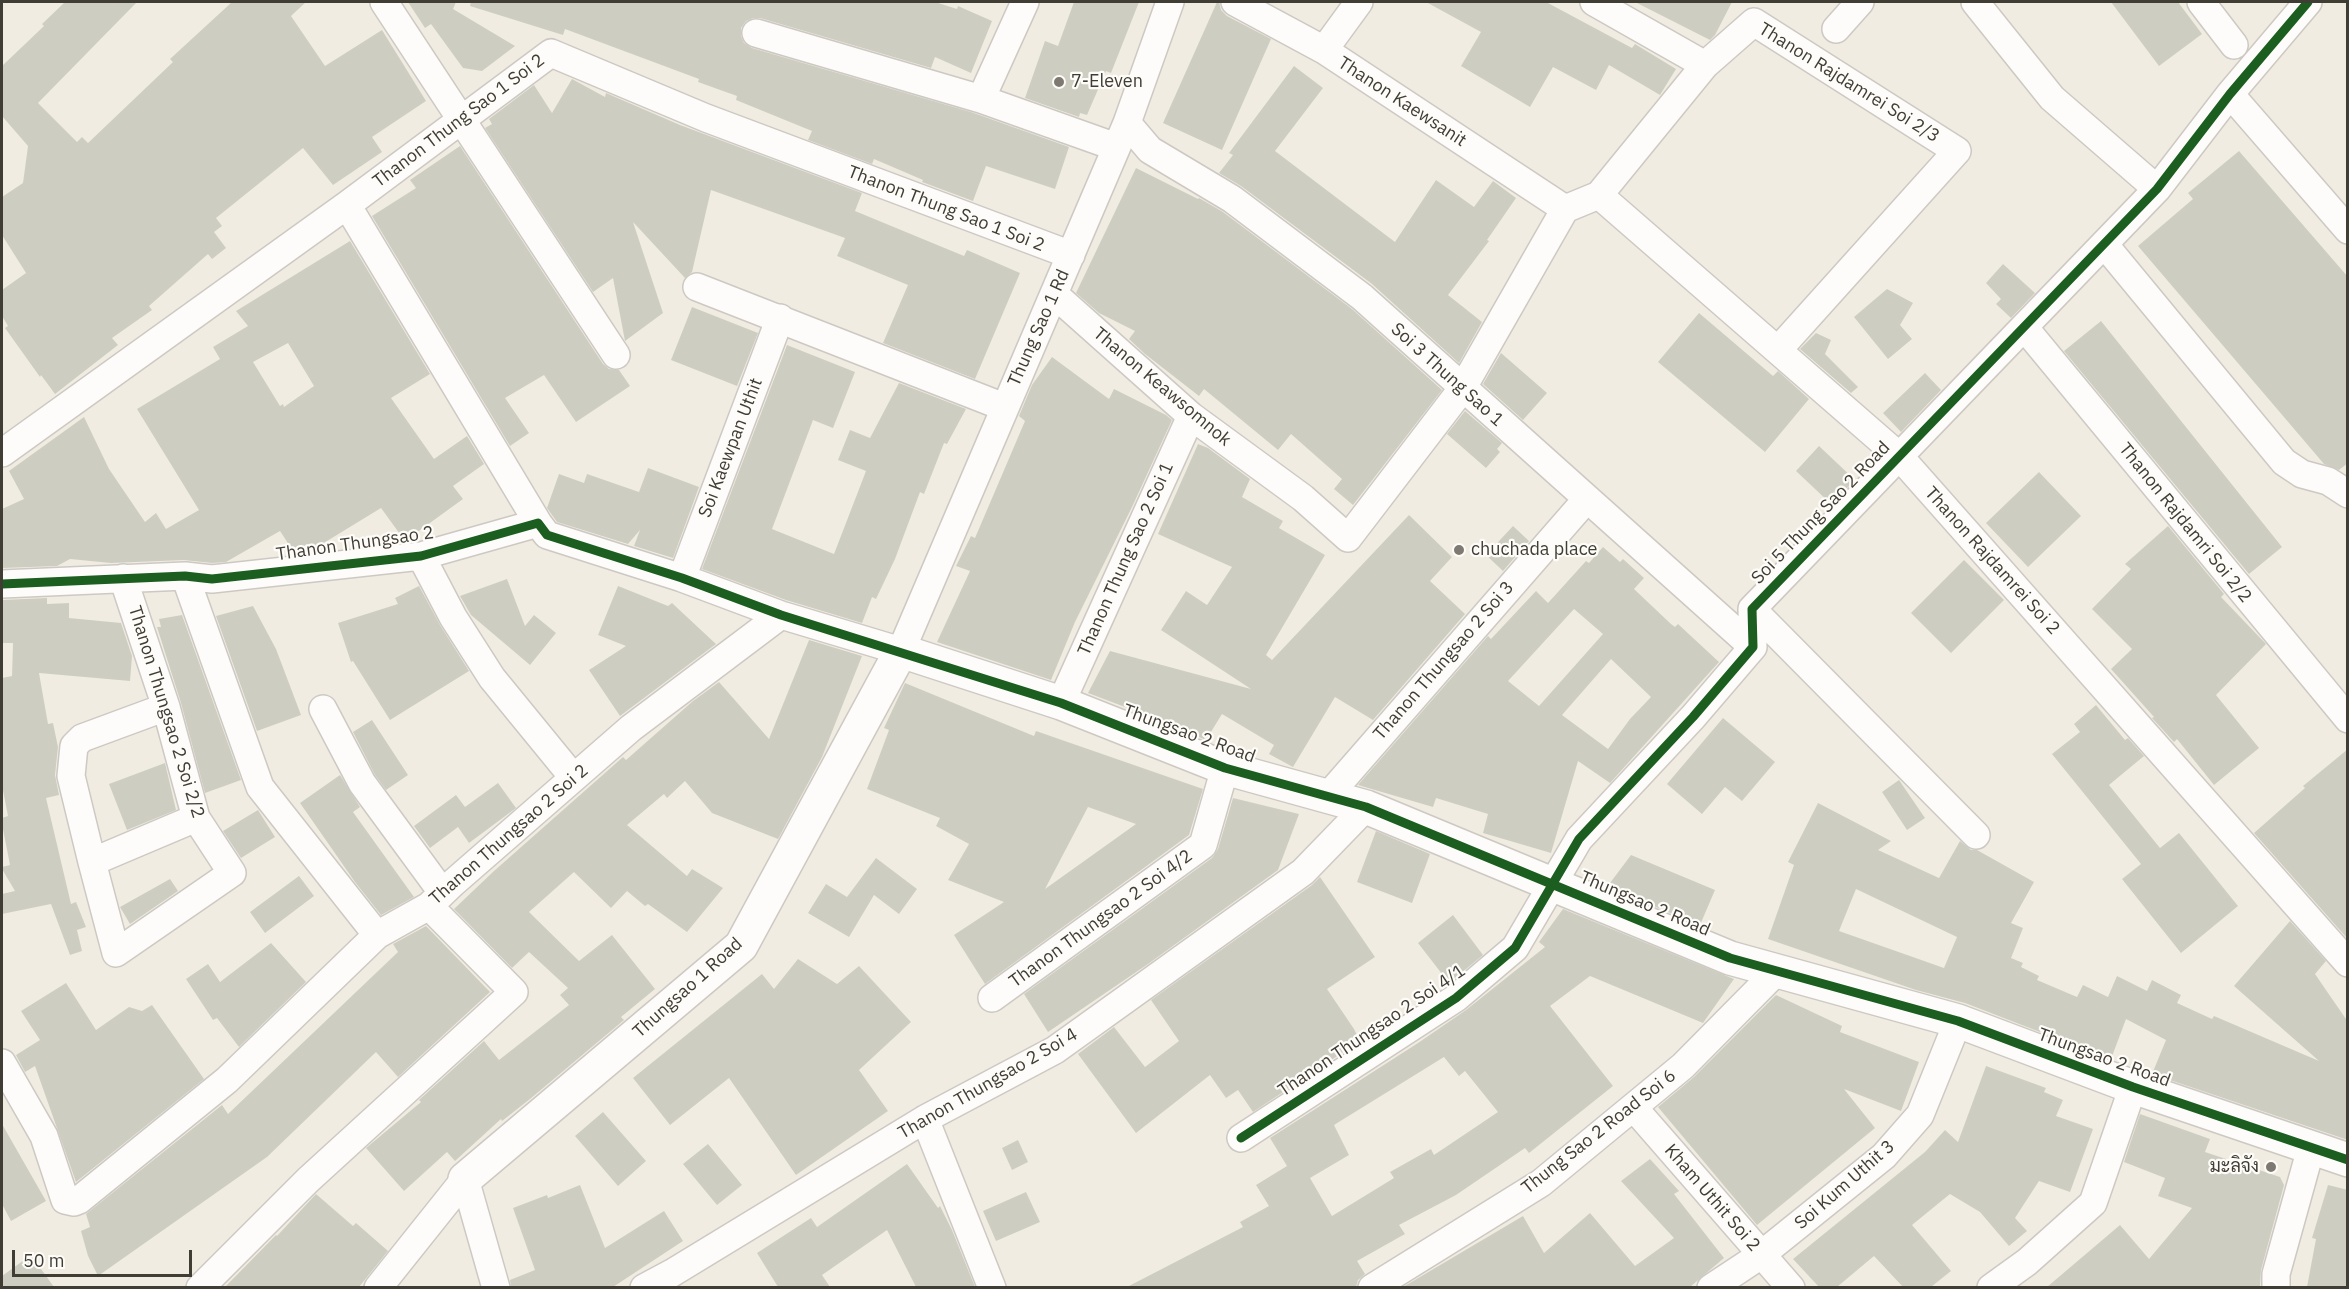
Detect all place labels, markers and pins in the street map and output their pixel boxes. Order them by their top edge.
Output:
place label: 7-Eleven [1071,71,1143,93]
marker: 7-Eleven [1052,75,1066,89]
place label: chuchada place [1471,539,1597,561]
marker: chuchada place [1452,543,1466,557]
place label: มะลิจัง [2210,1156,2259,1178]
marker: มะลิจัง [2264,1160,2278,1174]

